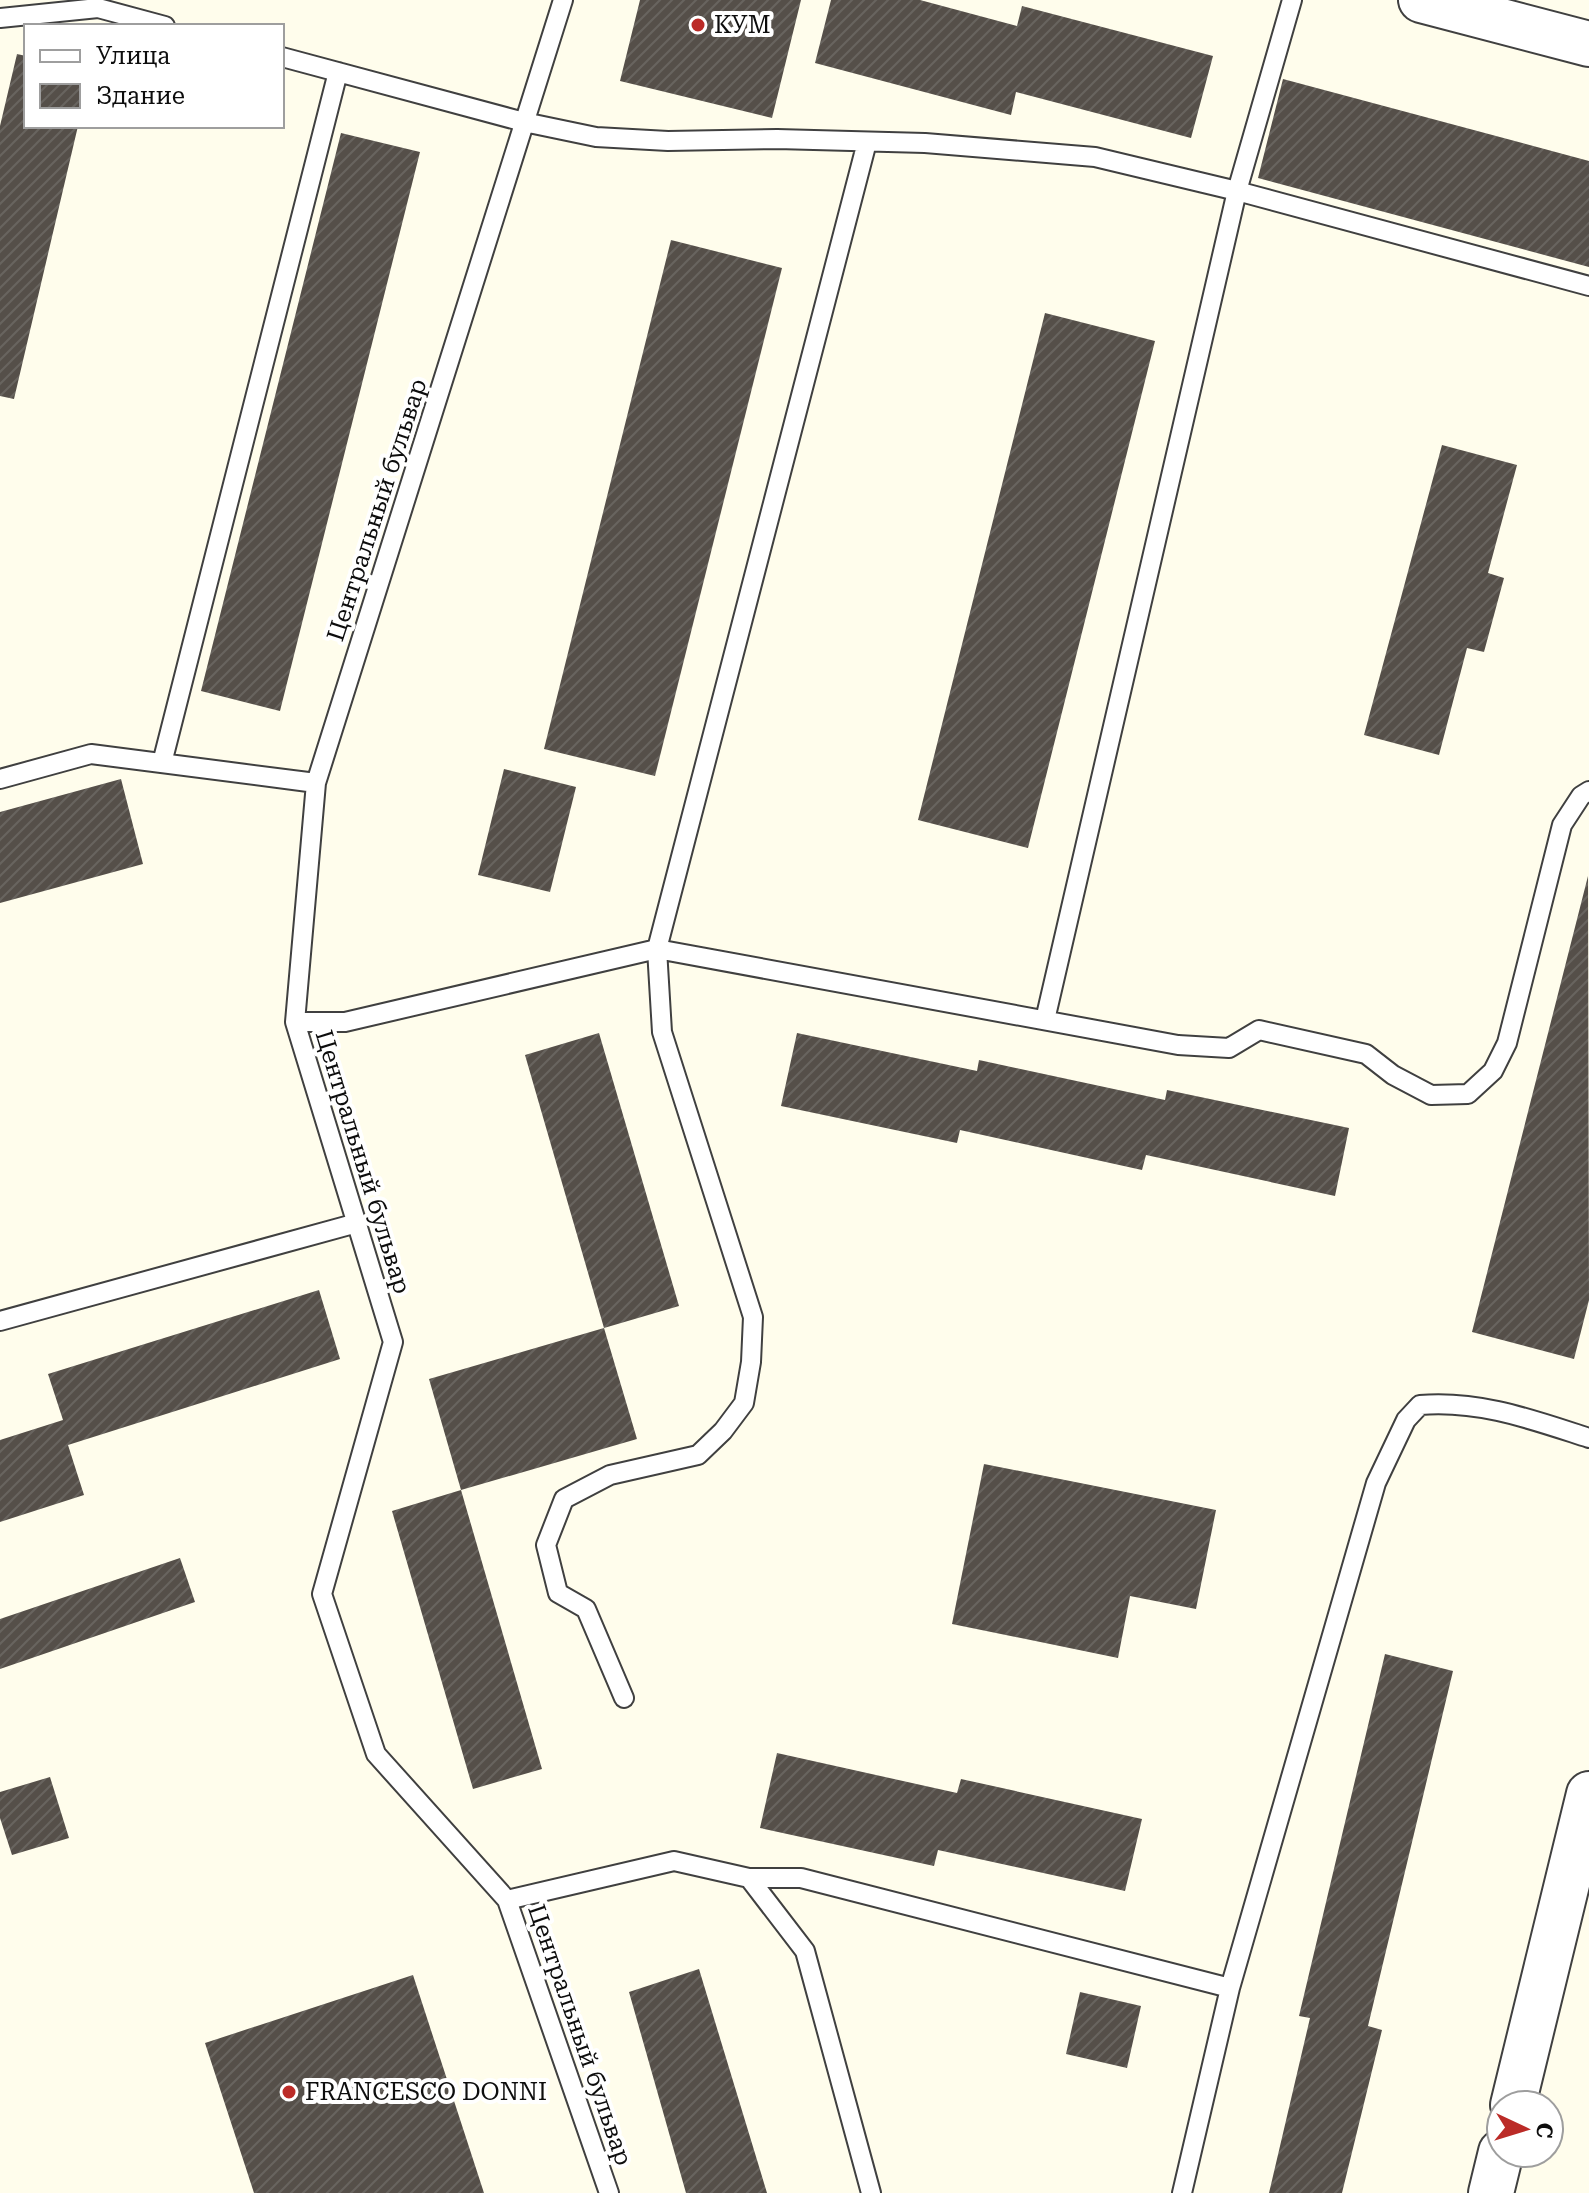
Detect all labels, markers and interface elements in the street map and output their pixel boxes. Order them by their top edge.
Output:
place label: КУМ [714,11,771,39]
marker: КУМ [689,16,707,34]
legend [24,24,284,128]
text: Улица [96,42,170,70]
text: Здание [96,82,185,110]
street label: Центральный бульвар [321,375,433,645]
street label: Центральный бульвар [310,1027,416,1297]
street label: Центральный бульвар [522,1901,638,2169]
place label: FRANCESCO DONNI [305,2078,547,2106]
marker: FRANCESCO DONNI [280,2083,298,2101]
north arrow [1485,2089,1565,2169]
text: С [1531,2122,1557,2139]

